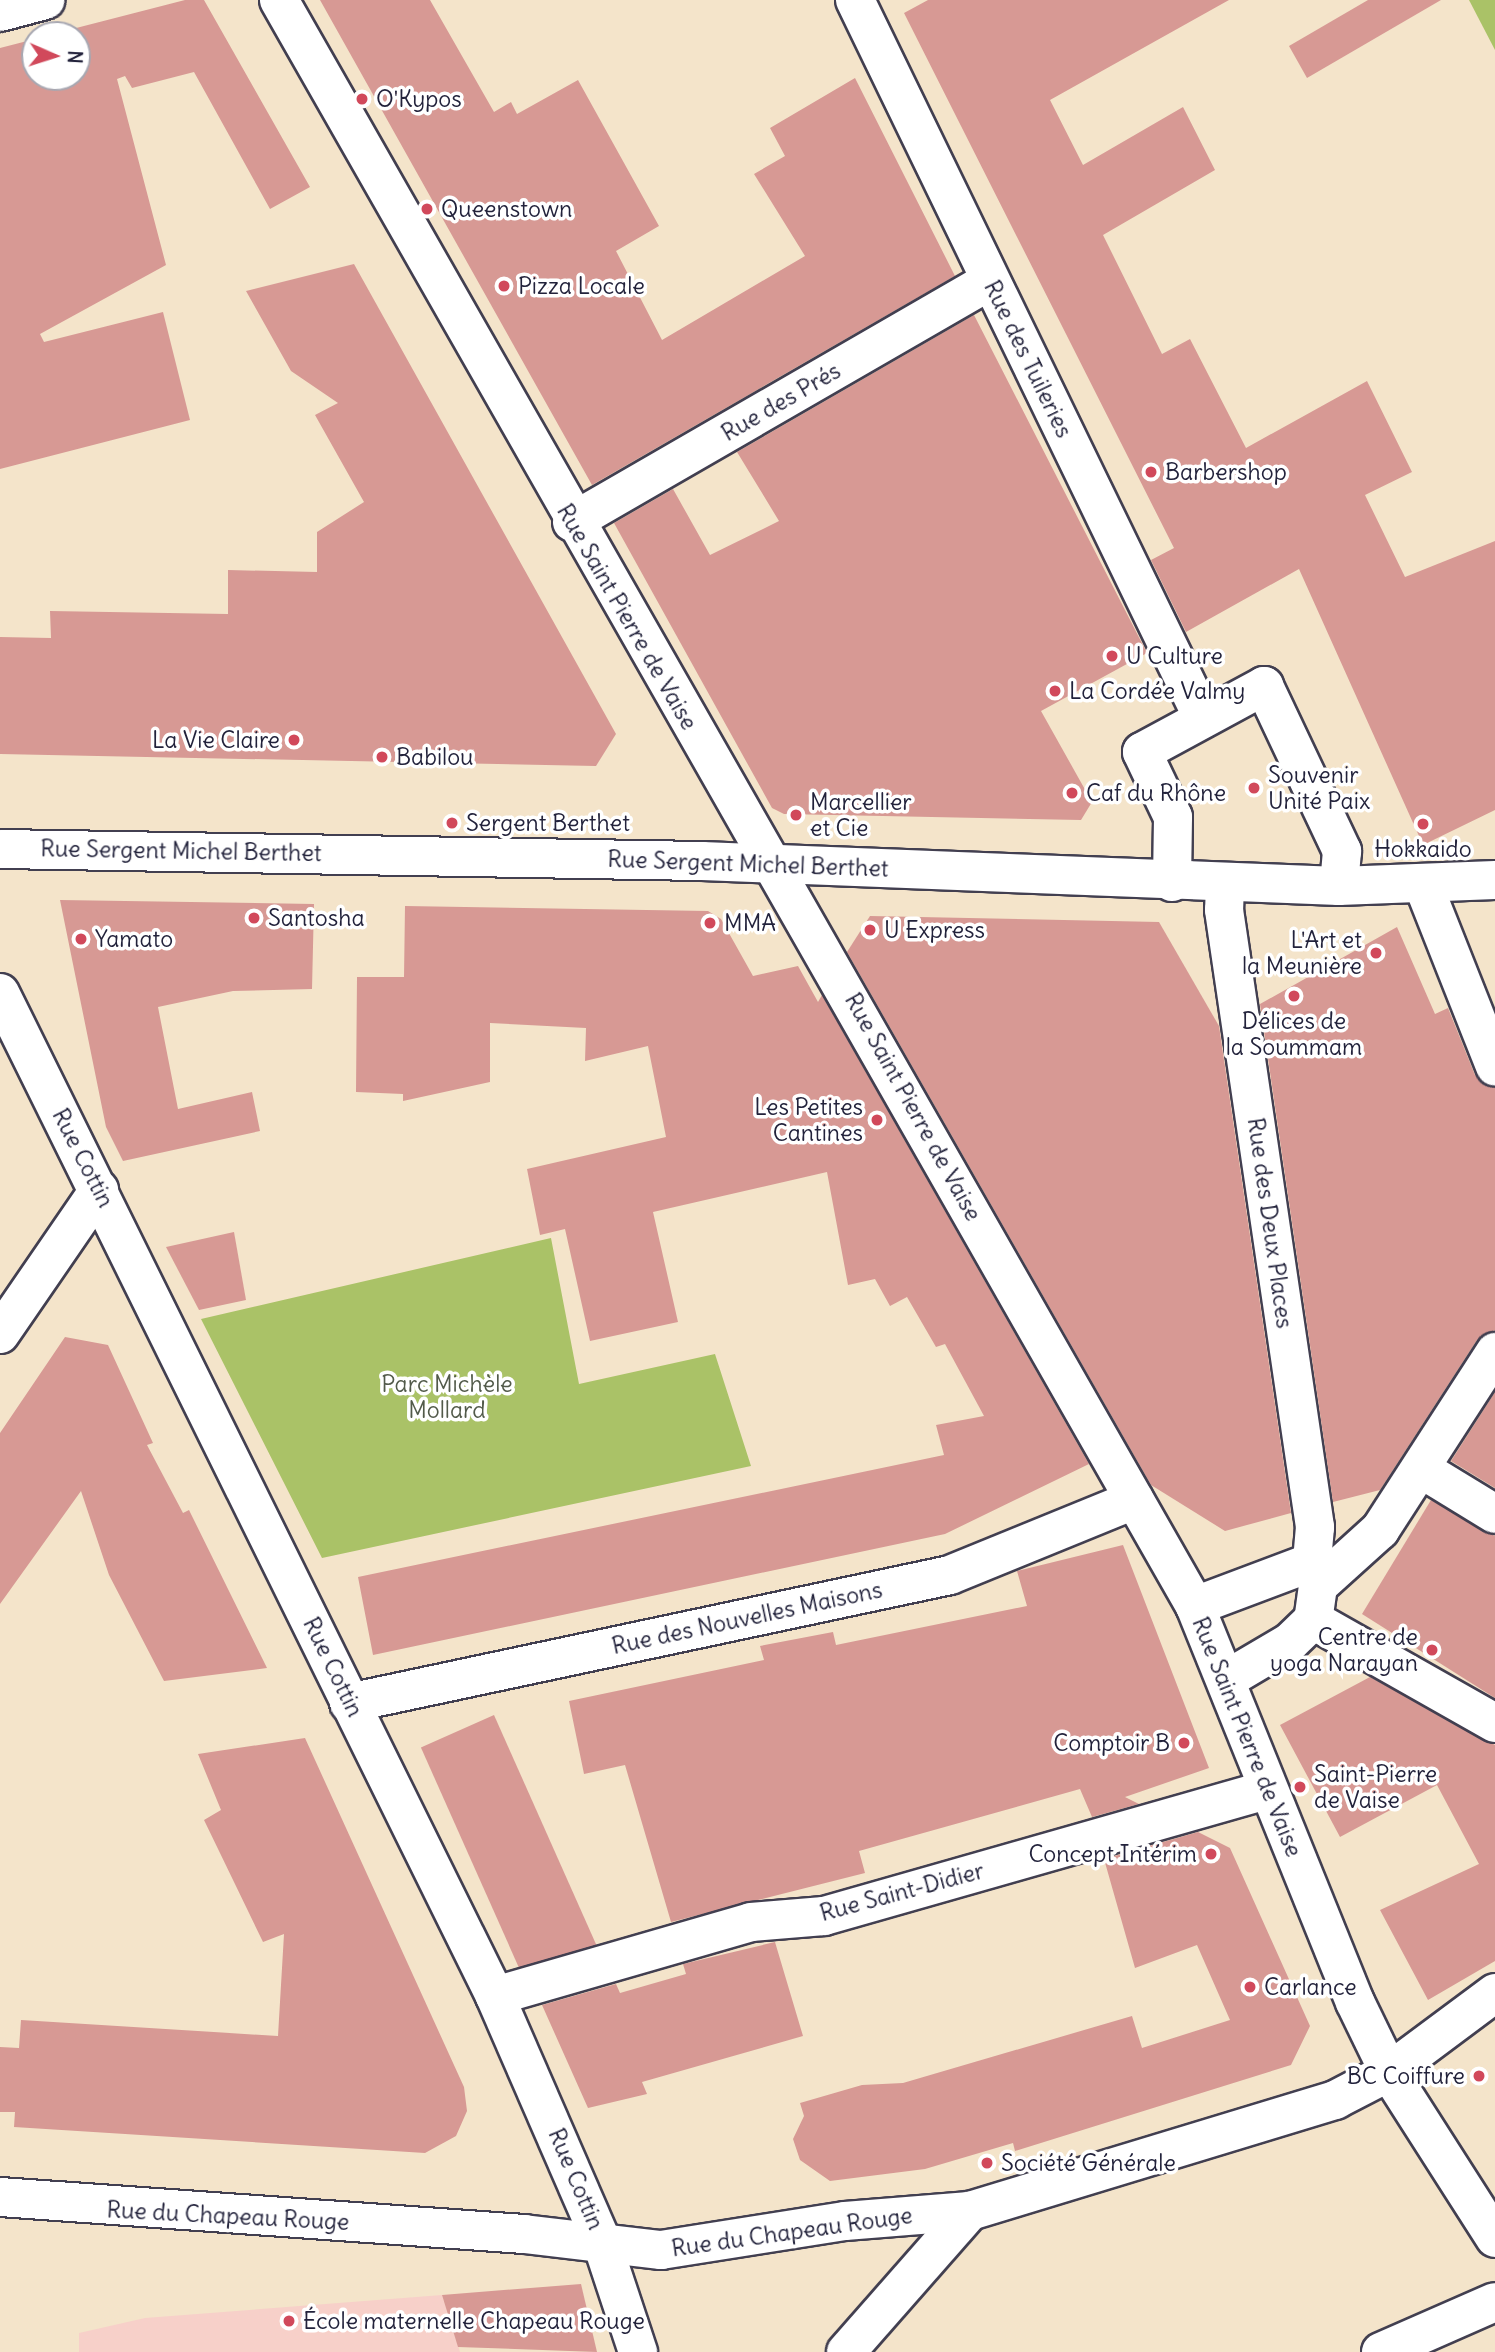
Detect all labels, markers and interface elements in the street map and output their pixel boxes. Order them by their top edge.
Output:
north arrow [21,21,91,91]
text: N [63,50,87,64]
place label: O'Kypos [376,85,462,113]
marker: O'Kypos [354,91,370,107]
place label: Queenstown [441,195,572,223]
marker: Queenstown [419,201,435,217]
place label: Pizza Locale [518,272,645,300]
street label: Rue des Tuileries [978,276,1078,442]
marker: Pizza Locale [496,278,512,294]
street label: Rue des Prés [717,357,845,447]
place label: Barbershop [1165,458,1287,486]
marker: Barbershop [1143,464,1159,480]
street label: Rue Saint Pierre de Vaise [551,499,703,735]
place label: U Culture [1126,642,1223,670]
marker: U Culture [1104,648,1120,664]
place label: La Cordée Valmy [1069,677,1245,705]
marker: La Cordée Valmy [1047,683,1063,699]
place label: La Vie Claire [152,726,280,754]
marker: La Vie Claire [286,732,302,748]
place label: Babilou [396,743,474,771]
marker: Babilou [374,749,390,765]
place label: Souvenir Unité Paix [1268,761,1370,815]
place label: Caf du Rhône [1086,779,1226,807]
marker: Souvenir Unité Paix [1246,780,1262,796]
marker: Caf du Rhône [1064,785,1080,801]
place label: Marcellier et Cie [810,788,912,842]
marker: Marcellier et Cie [788,807,804,823]
place label: Sergent Berthet [466,809,630,837]
marker: Sergent Berthet [444,815,460,831]
marker: Hokkaido [1415,816,1431,832]
street label: Rue Sergent Michel Berthet [40,835,322,867]
place label: Hokkaido [1374,835,1472,863]
street label: Rue Sergent Michel Berthet [607,845,889,883]
place label: Santosha [268,904,365,932]
place label: MMA [724,909,776,937]
marker: Santosha [246,910,262,926]
marker: MMA [702,915,718,931]
place label: U Express [884,916,985,944]
marker: U Express [862,922,878,938]
place label: Yamato [95,925,173,953]
place label: L'Art et la Meunière [1242,926,1362,980]
marker: Yamato [73,931,89,947]
marker: L'Art et la Meunière [1368,945,1384,961]
street label: Rue Saint Pierre de Vaise [839,988,987,1226]
marker: Délices de la Soummam [1286,988,1302,1004]
place label: Délices de la Soummam [1226,1007,1362,1061]
place label: Les Petites Cantines [754,1093,863,1147]
street label: Rue Cottin [46,1104,120,1212]
marker: Les Petites Cantines [869,1112,885,1128]
street label: Rue des Deux Places [1242,1116,1298,1330]
park label: Parc Michèle Mollard [381,1370,513,1424]
street label: Rue des Nouvelles Maisons [609,1576,885,1660]
street label: Rue Cottin [297,1613,369,1721]
street label: Rue Saint Pierre de Vaise [1186,1613,1308,1861]
place label: Centre de yoga Narayan [1270,1623,1418,1677]
marker: Centre de yoga Narayan [1424,1642,1440,1658]
place label: Comptoir B [1053,1729,1170,1757]
marker: Comptoir B [1176,1735,1192,1751]
place label: Saint-Pierre de Vaise [1314,1760,1437,1814]
marker: Saint-Pierre de Vaise [1292,1779,1308,1795]
place label: Concept Intérim [1028,1840,1197,1868]
marker: Concept Intérim [1203,1846,1219,1862]
street label: Rue Saint-Didier [817,1857,987,1927]
place label: Carlance [1264,1973,1357,2001]
marker: Carlance [1242,1979,1258,1995]
place label: BC Coiffure [1347,2062,1465,2090]
marker: BC Coiffure [1471,2068,1487,2084]
street label: Rue Cottin [542,2124,610,2234]
place label: Société Générale [1001,2149,1176,2177]
marker: Société Générale [979,2155,995,2171]
street label: Rue du Chapeau Rouge [106,2196,350,2236]
street label: Rue du Chapeau Rouge [670,2201,914,2263]
place label: École maternelle Chapeau Rouge [303,2307,645,2335]
marker: École maternelle Chapeau Rouge [281,2313,297,2329]

